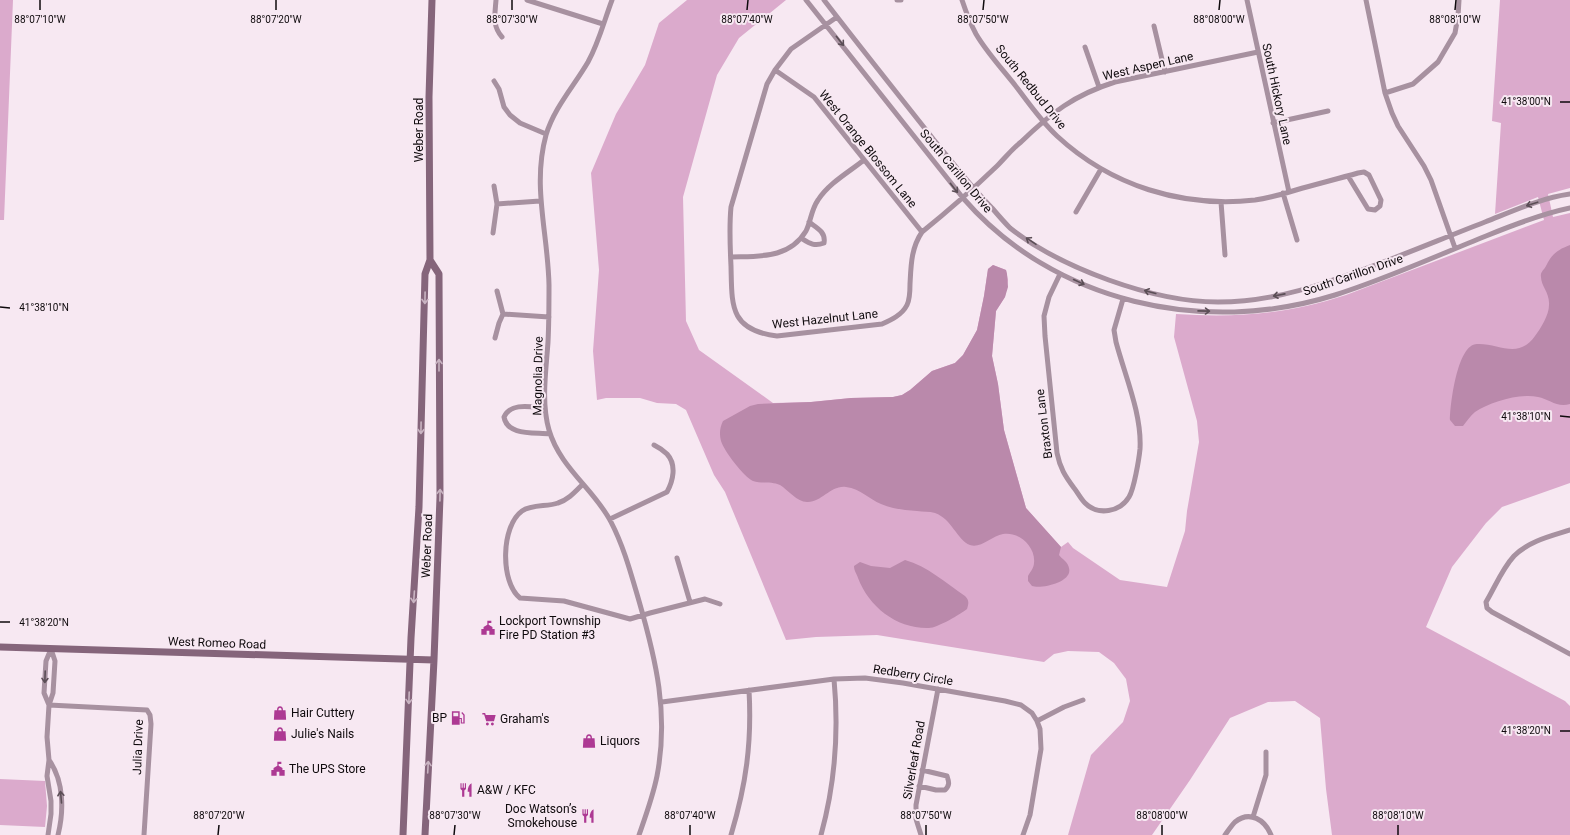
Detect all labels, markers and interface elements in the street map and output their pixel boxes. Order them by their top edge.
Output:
text: 88°07'10"W [14,14,66,25]
text: 88°07'20"W [250,14,302,25]
text: 88°07'30"W [486,14,538,25]
text: 88°07'40"W [721,14,773,25]
text: 88°07'50"W [957,14,1009,25]
text: 88°08'00"W [1193,14,1245,25]
text: 88°08'10"W [1429,14,1481,25]
one-way arrow [835,36,844,47]
street label: South Redbud Drive [993,42,1069,132]
street label: South Hickory Lane [1259,42,1295,146]
street label: West Aspen Lane [1101,49,1195,83]
street label: West Orange Blossom Lane [816,87,920,211]
text: 41°38'00"N [1501,96,1551,107]
street label: Weber Road [412,98,426,162]
street label: South Carillon Drive [917,126,995,216]
one-way arrow [950,182,959,193]
one-way arrow [1526,201,1539,208]
one-way arrow [1026,237,1037,245]
street label: South Carillon Drive [1301,251,1405,299]
one-way arrow [1072,279,1084,286]
one-way arrow [1144,288,1157,295]
one-way arrow [421,291,428,304]
one-way arrow [1272,291,1285,299]
text: 41°38'10"N [19,302,69,313]
street label: West Hazelnut Lane [771,306,879,332]
one-way arrow [1197,308,1210,315]
street label: Magnolia Drive [530,336,546,416]
one-way arrow [435,359,443,372]
street label: Braxton Lane [1033,388,1055,460]
text: 41°38'10"N [1501,411,1551,422]
one-way arrow [417,421,425,434]
one-way arrow [436,489,444,502]
street label: Weber Road [419,514,435,578]
one-way arrow [410,590,417,603]
place label: Lockport Township Fire PD Station #3 [499,614,601,642]
text: 41°38'20"N [19,617,69,628]
public building icon: Lockport Township Fire PD Station #3 [480,620,496,636]
street label: West Romeo Road [168,634,266,652]
street label: Redberry Circle [872,662,954,688]
one-way arrow [41,670,49,683]
one-way arrow [405,691,412,704]
shop icon: Hair Cuttery [272,705,288,721]
place label: Hair Cuttery [291,706,355,720]
fuel station icon: BP [450,710,466,726]
place label: BP [432,711,447,725]
supermarket icon: Graham's [481,711,497,727]
place label: Graham's [500,712,549,726]
street label: Julia Drive [130,719,146,775]
street label: Silverleaf Road [900,720,928,800]
text: 41°38'20"N [1501,725,1551,736]
shop icon: Julie's Nails [272,726,288,742]
place label: Julie's Nails [291,727,354,741]
shop icon: Liquors [581,733,597,749]
place label: Liquors [600,734,640,748]
public building icon: The UPS Store [270,761,286,777]
one-way arrow [425,761,432,774]
place label: The UPS Store [289,762,366,776]
restaurant icon: A&W / KFC [458,782,474,798]
place label: A&W / KFC [477,783,536,797]
one-way arrow [57,791,64,804]
place label: Doc Watson’s Smokehouse [505,802,577,830]
restaurant icon: Doc Watson’s Smokehouse [580,808,596,824]
text: 88°07'20"W [193,810,245,821]
text: 88°07'30"W [429,810,481,821]
text: 88°07'40"W [664,810,716,821]
text: 88°07'50"W [900,810,952,821]
text: 88°08'00"W [1136,810,1188,821]
text: 88°08'10"W [1372,810,1424,821]

